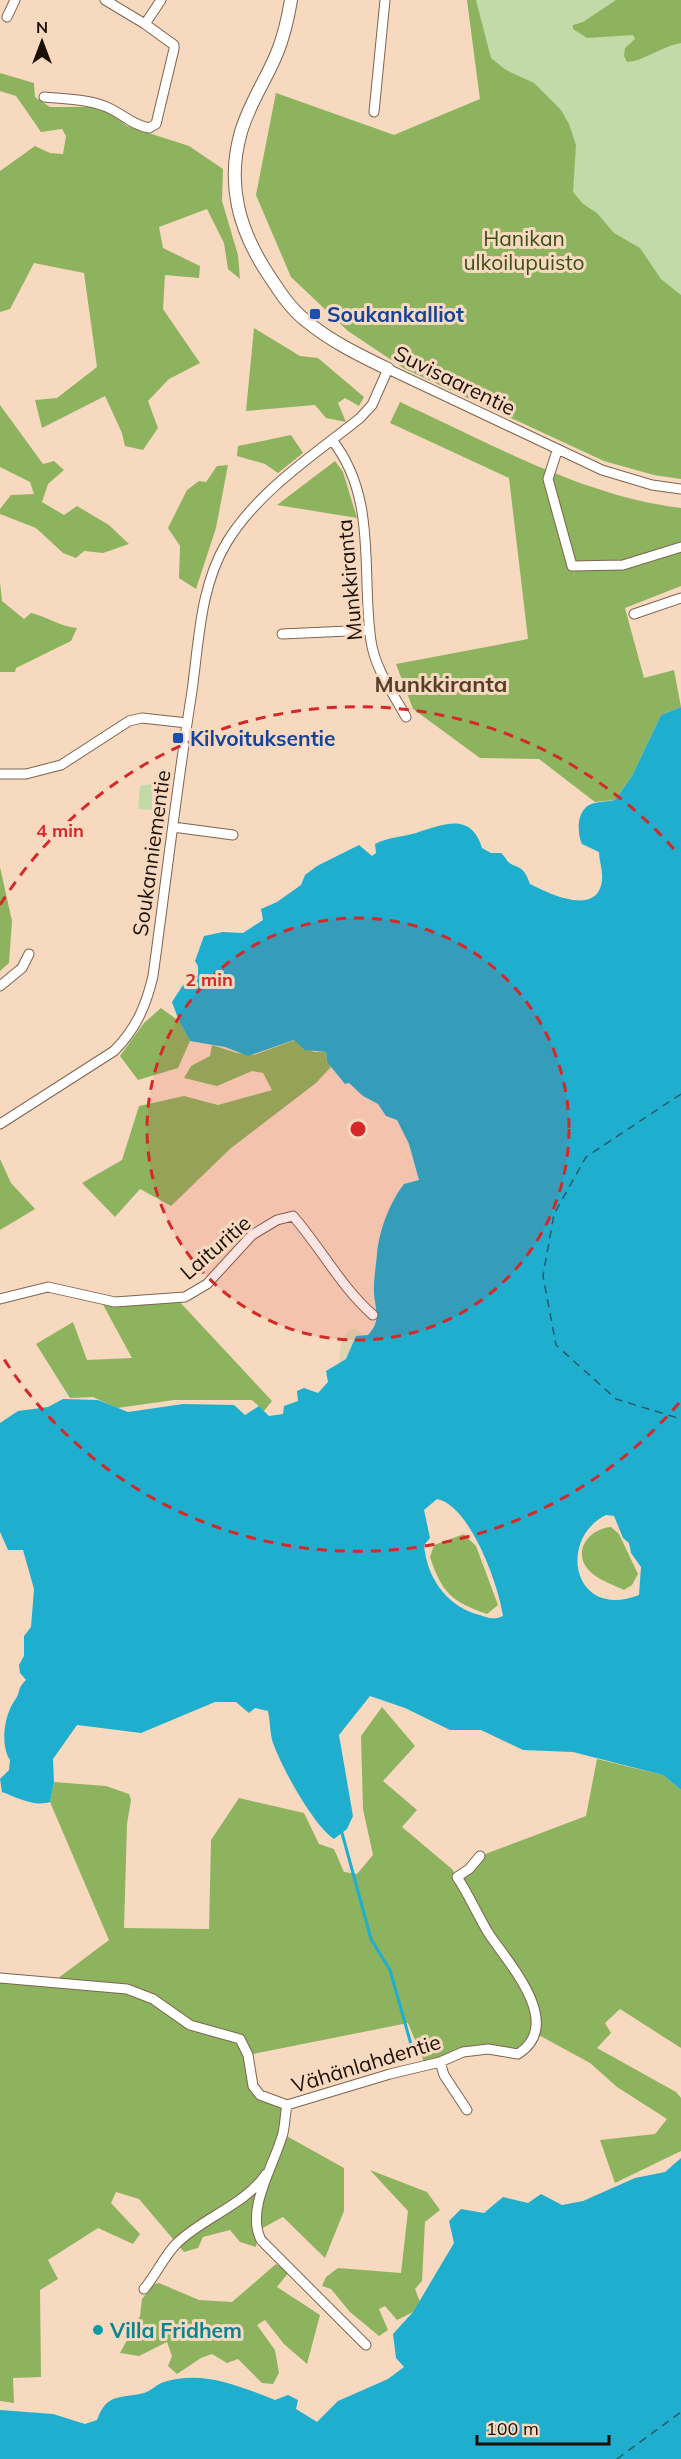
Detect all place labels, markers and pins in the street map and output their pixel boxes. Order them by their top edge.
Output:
place label: Soukankalliot [327,301,464,327]
marker: Soukankalliot [308,307,322,321]
place label: Kilvoituksentie [190,725,336,751]
marker: Kilvoituksentie [171,731,185,745]
centre of rings [348,1119,368,1139]
place label: Villa Fridhem [109,2317,242,2343]
marker: Villa Fridhem [91,2323,105,2337]

